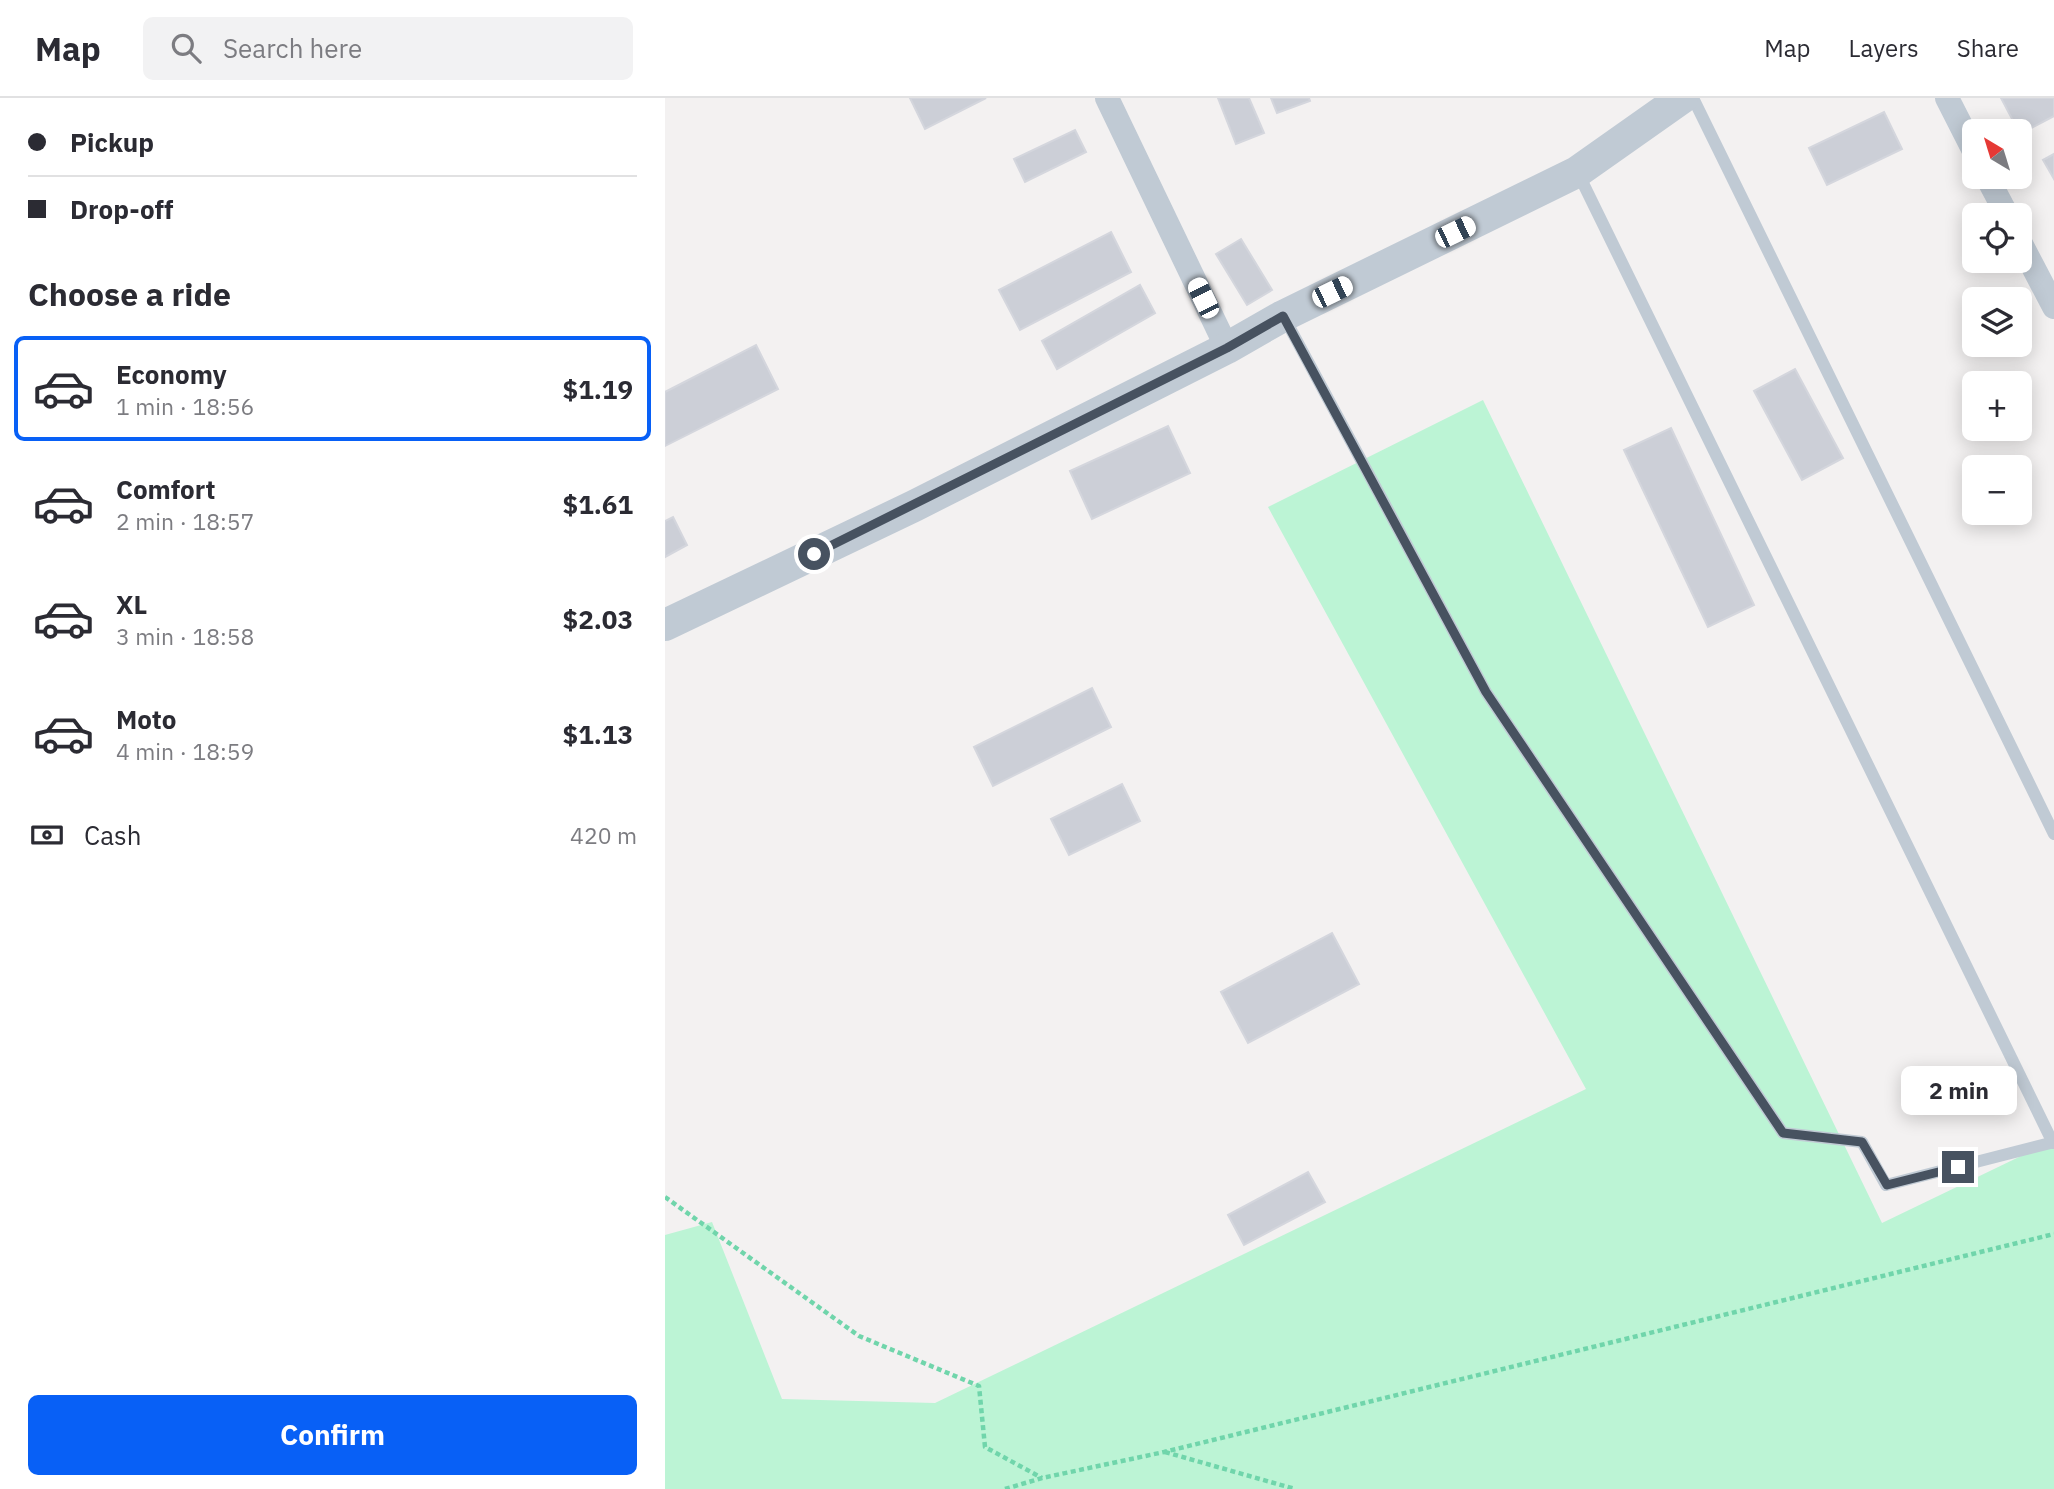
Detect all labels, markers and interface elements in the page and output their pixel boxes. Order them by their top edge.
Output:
search box [143,17,633,80]
text: Map [35,27,101,70]
icon: search [167,29,205,67]
text: Search here [223,31,362,65]
text: Map [1764,32,1811,64]
text: Layers [1849,32,1919,64]
text: Share [1957,32,2019,64]
north arrow [1962,119,2032,189]
map controls [1962,119,2032,525]
text: Pickup [70,125,154,159]
text: Drop-off [70,192,173,226]
button: locate [1962,203,2032,273]
car [1432,213,1479,251]
text: Choose a ride [28,273,231,315]
car [1309,273,1356,311]
car [1185,275,1222,321]
button: layers [1962,287,2032,357]
icon: car [32,357,95,420]
text: Economy [116,357,227,391]
button: + [1962,371,2032,441]
text: $1.19 [563,372,633,406]
text: 1 min · 18:56 [116,391,254,421]
button: − [1962,455,2032,525]
icon: car [32,472,95,535]
text: Comfort [116,472,215,506]
text: $1.61 [563,487,633,521]
text: 2 min · 18:57 [116,506,254,536]
route start [798,538,830,570]
icon: car [32,587,95,650]
text: XL [116,587,147,621]
text: $2.03 [563,602,633,636]
text: 3 min · 18:58 [116,621,254,651]
icon: car [32,702,95,765]
text: Moto [116,702,176,736]
text: $1.13 [563,717,633,751]
text: 4 min · 18:59 [116,736,254,766]
icon: cash [28,816,66,854]
text: Cash [84,818,141,852]
text: 420 m [570,820,637,850]
callout: 2 min [1900,1066,2016,1114]
text: 2 min [1929,1075,1989,1105]
route end [1942,1151,1974,1183]
button: Confirm [28,1395,637,1475]

